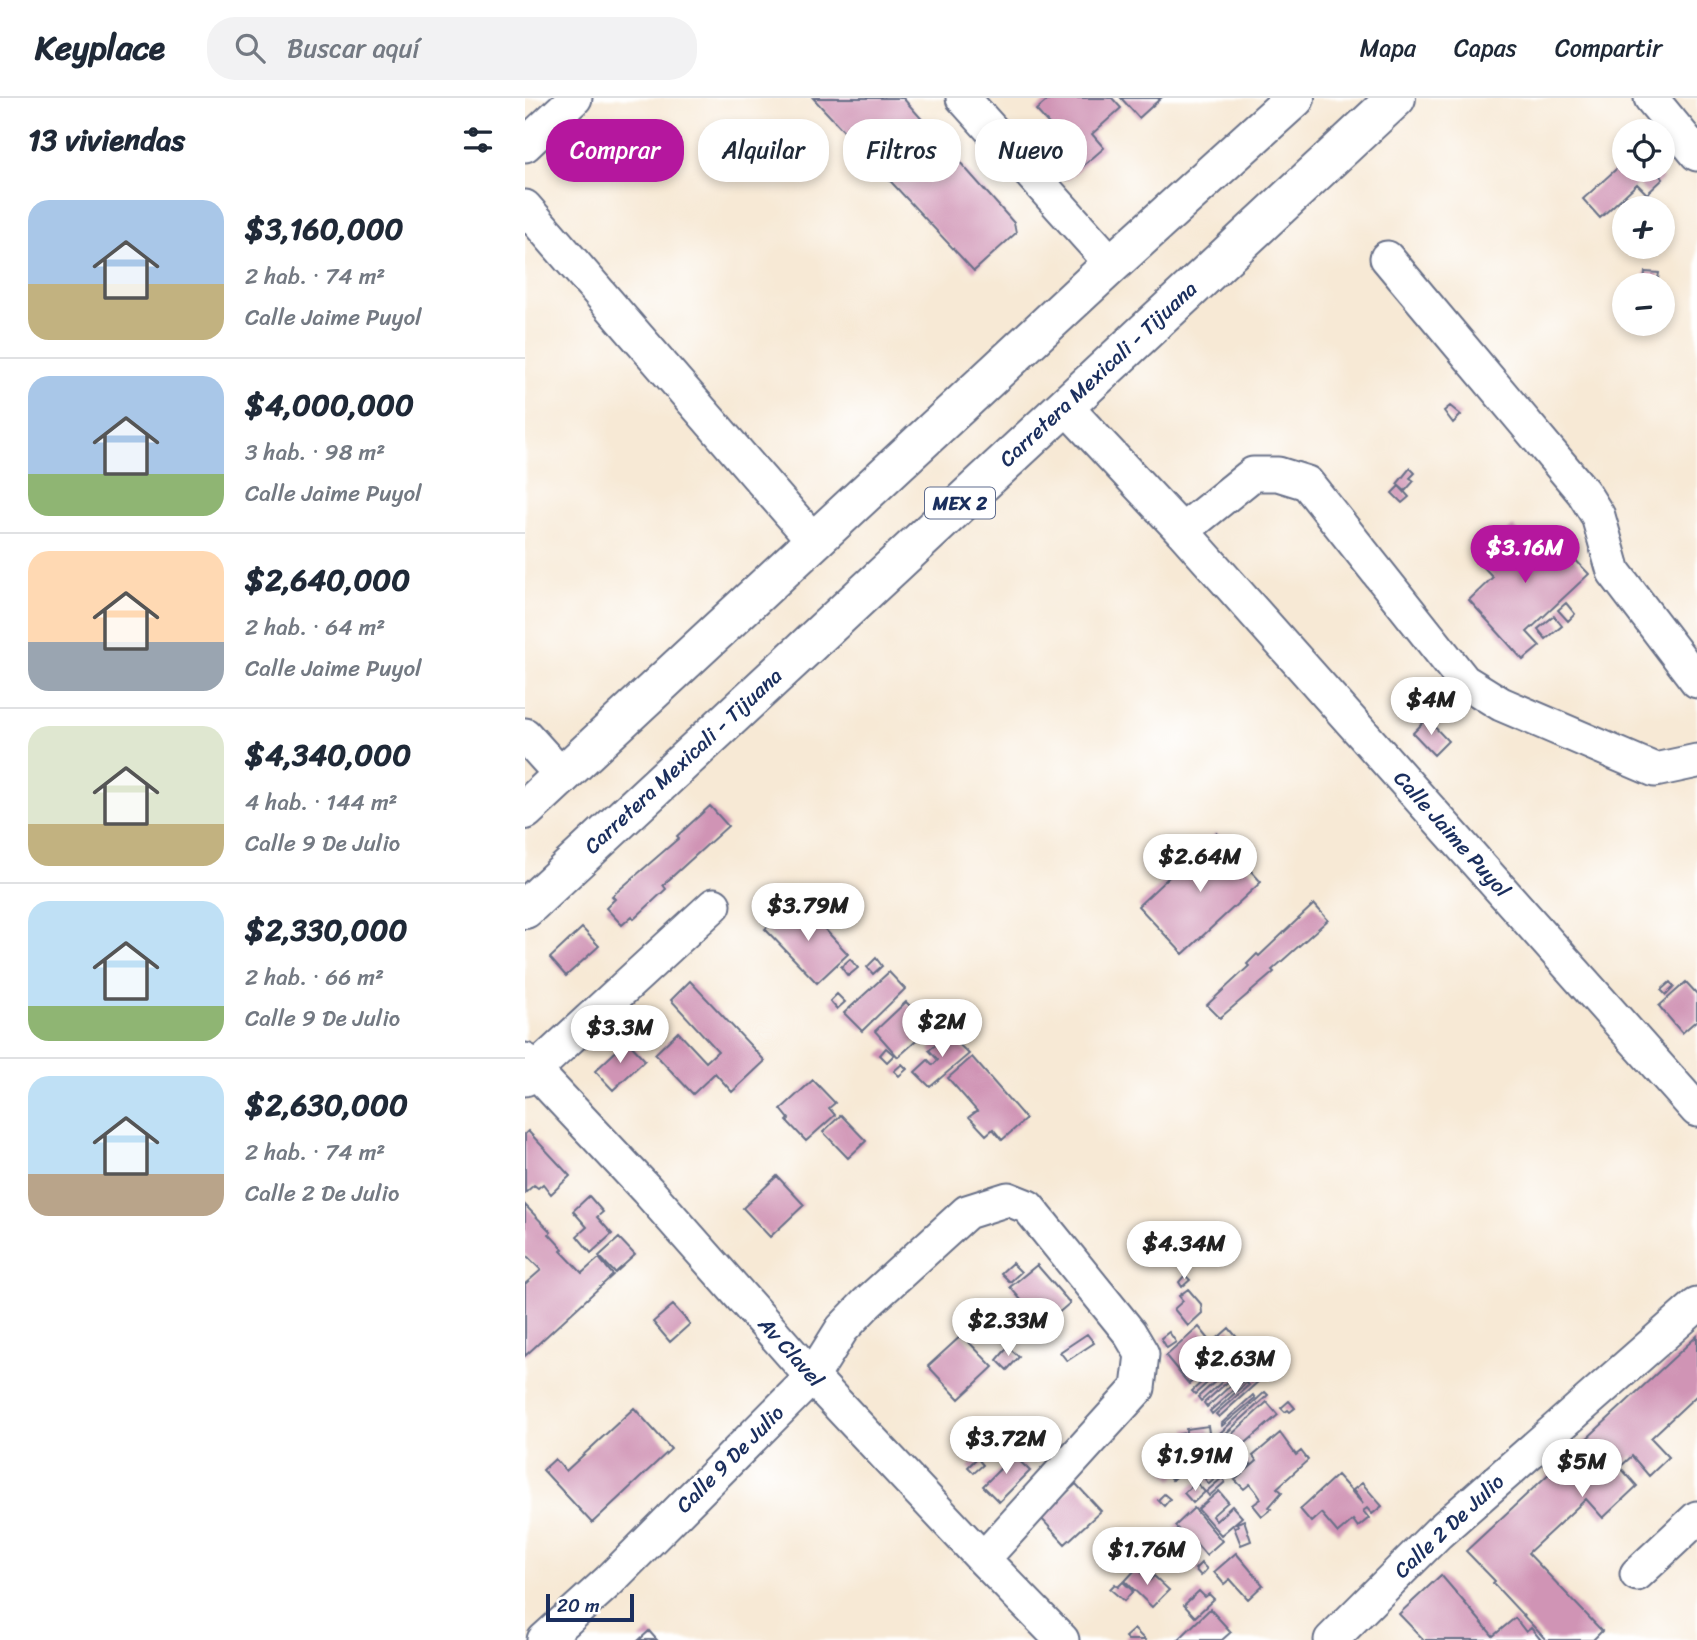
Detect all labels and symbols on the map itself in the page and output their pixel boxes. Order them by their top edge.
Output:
street label: Carretera Mexicali - Tijuana [990,271,1207,477]
road number: MEX 2 [925,488,995,518]
pin: $3.16M [1468,526,1582,585]
street label: Carretera Mexicali - Tijuana [575,658,792,864]
pin: $4M [1397,678,1465,737]
street label: Calle Jaime Puyol [1384,761,1521,907]
pin: $2.64M [1143,834,1257,894]
pin: $3.79M [751,884,865,943]
pin: $2M [908,1000,976,1059]
pin: $3.3M [571,1006,669,1065]
pin: $4.34M [1127,1222,1241,1281]
pin: $2.33M [951,1298,1065,1358]
street label: Av Clavel [748,1307,834,1397]
pin: $2.63M [1178,1336,1292,1396]
street label: Calle 9 De Julio [666,1395,794,1523]
pin: $3.72M [949,1416,1063,1476]
pin: $1.91M [1138,1434,1252,1493]
pin: $5M [1548,1440,1616,1499]
street label: Calle 2 De Julio [1385,1464,1513,1588]
pin: $1.76M [1090,1528,1204,1587]
scale bar [546,1591,633,1623]

